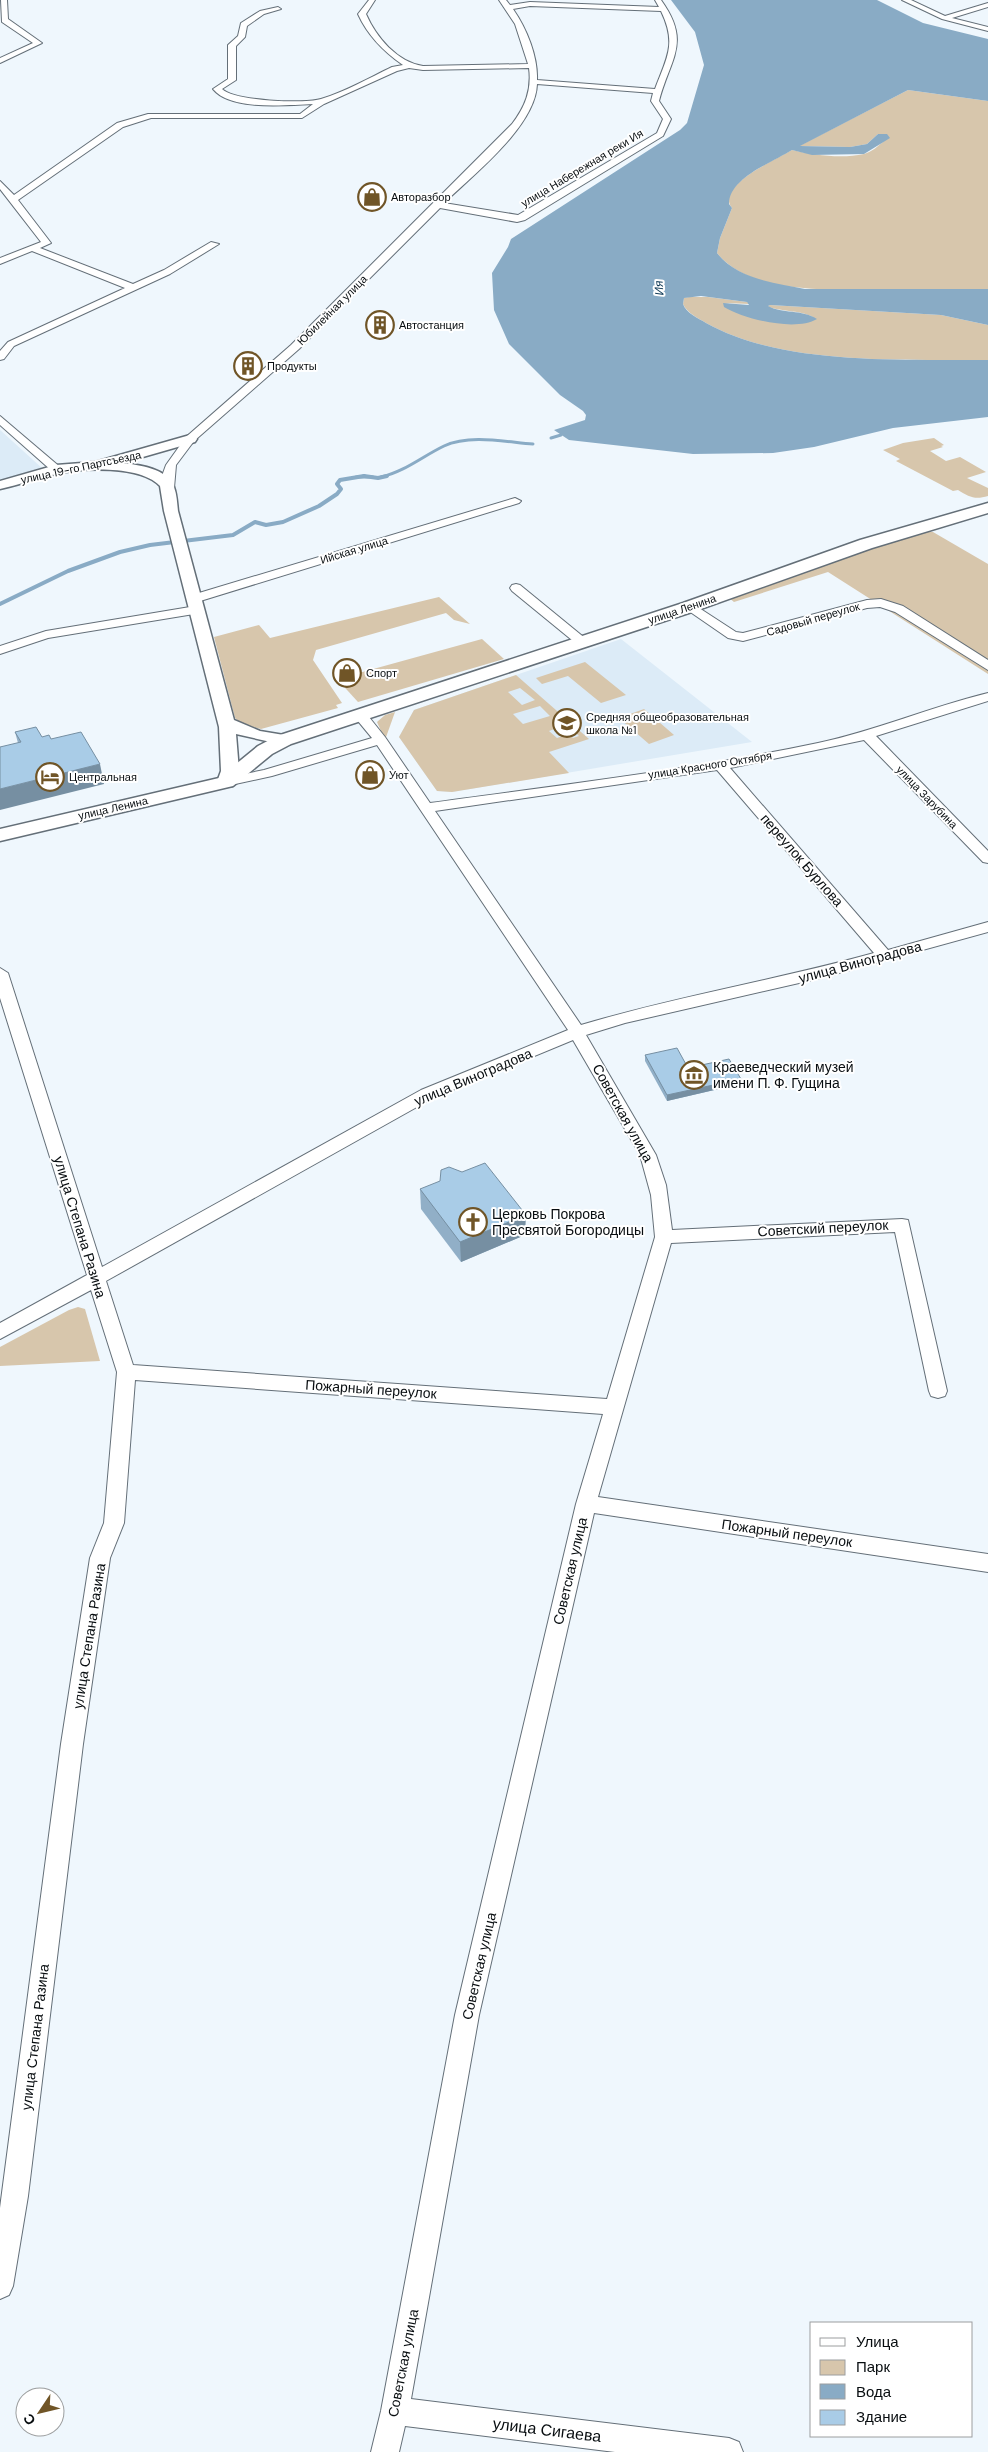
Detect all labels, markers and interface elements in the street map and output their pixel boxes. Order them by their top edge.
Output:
street label: улица Набережная реки Ия [518,126,646,210]
shop icon: Авторазбор [357,182,387,212]
place label: Авторазбор [391,190,451,204]
street label: Юбилейная улица [294,271,371,348]
water label: Ия [650,279,668,296]
building icon: Автостанция [365,310,395,340]
place label: Автостанция [399,318,464,332]
building icon: Продукты [233,351,263,381]
place label: Продукты [267,359,317,373]
street label: улица 19-го Партсъезда [20,447,143,487]
street label: Ийская улица [319,533,390,567]
street label: улица Ленина [646,591,719,627]
street label: Садовый переулок [765,599,861,639]
shop icon: Спорт [332,658,362,688]
place label: Спорт [366,666,397,680]
school or university icon: Средняя общеобразовательная школа №1 [552,708,582,738]
place label: Средняя общеобразовательная школа №1 [586,710,749,737]
street label: улица Красного Октября [647,748,773,782]
shop icon: Уют [355,760,385,790]
hotel icon: Центральная [35,762,65,792]
street label: улица Зарубина [893,763,961,832]
place label: Уют [389,768,409,782]
place label: Центральная [69,770,137,784]
street label: улица Ленина [77,793,150,823]
street label: переулок Бурлова [757,810,848,910]
street label: улица Виноградова [797,937,924,987]
street label: улица Виноградова [411,1044,535,1110]
place label: Краеведческий музей имени П. Ф. Гущина [713,1058,854,1092]
museum icon: Краеведческий музей имени П. Ф. Гущина [679,1060,709,1090]
street label: Советская улица [589,1061,658,1166]
street label: улица Степана Разина [50,1154,110,1300]
place label: Церковь Покрова Пресвятой Богородицы [492,1205,644,1239]
church icon: Церковь Покрова Пресвятой Богородицы [458,1207,488,1237]
street label: Советский переулок [757,1216,890,1240]
street label: Пожарный переулок [305,1375,438,1403]
street label: Советская улица [549,1515,591,1627]
street label: Пожарный переулок [721,1515,854,1551]
street label: улица Степана Разина [69,1562,109,1710]
street label: Советская улица [458,1910,500,2022]
street label: улица Степана Разина [17,1963,53,2111]
street label: Советская улица [384,2307,422,2419]
legend [810,2322,973,2437]
text: Улица [856,2332,899,2352]
text: Парк [856,2357,890,2377]
text: Вода [856,2382,892,2402]
north arrow [15,2387,65,2437]
text: Здание [856,2407,907,2427]
text: С [19,2410,40,2429]
street label: улица Сигаева [492,2413,603,2447]

